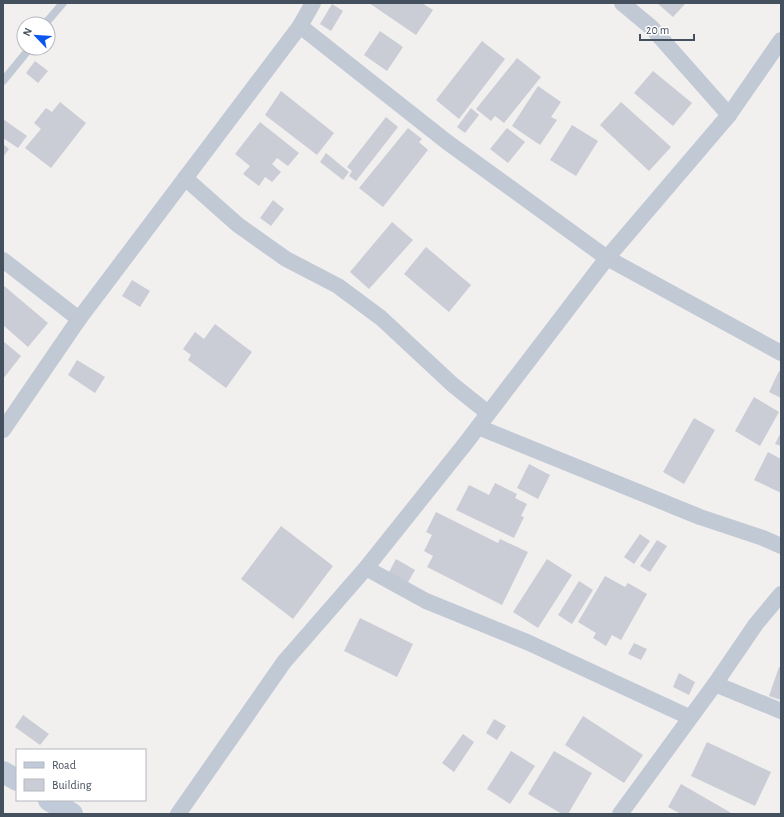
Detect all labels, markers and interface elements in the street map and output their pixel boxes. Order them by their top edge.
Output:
north arrow [16,16,56,56]
scale bar [640,16,694,42]
text: 20 m [646,24,669,36]
text: N [21,26,34,38]
legend [16,749,146,801]
text: Road [52,759,76,771]
text: Building [52,779,92,791]

